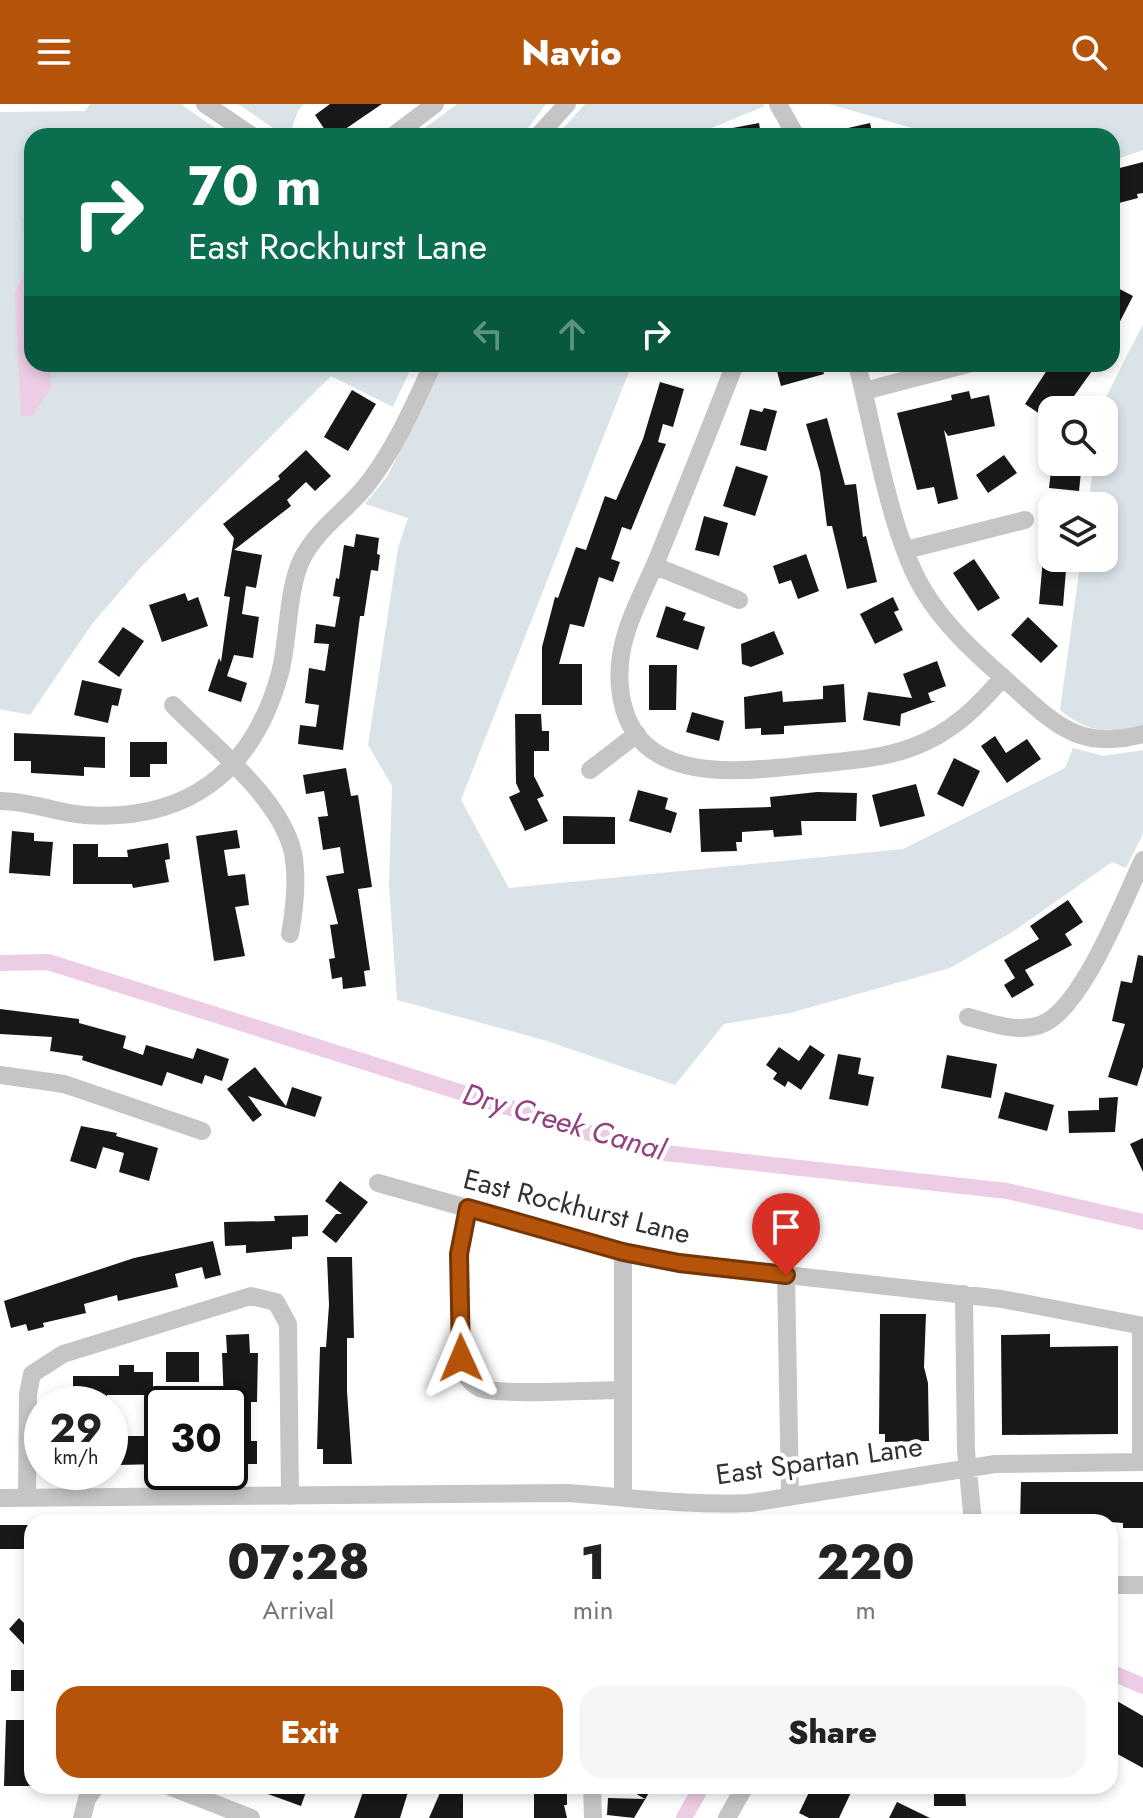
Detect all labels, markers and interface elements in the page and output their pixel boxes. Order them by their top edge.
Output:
text: Navio [521,26,622,78]
icon: menu [32,30,76,74]
icon: search [1067,30,1111,74]
text: 70 m [188,145,322,226]
icon: right [56,160,160,264]
text: East Rockhurst Lane [188,220,487,272]
icon: left [466,312,510,356]
icon: ahead [550,312,594,356]
icon: right [634,312,678,356]
map controls [1038,396,1118,572]
button: search [1038,396,1118,476]
button: layers [1038,492,1118,572]
water label: Dry Creek Canal [458,1072,672,1171]
street label: East Rockhurst Lane [459,1158,695,1255]
pin [752,1193,820,1275]
icon: arrive [764,1205,808,1249]
position arrow [419,1316,503,1400]
speed limit sign: 30 [144,1386,248,1490]
text: 29 [50,1399,103,1457]
street label: East Spartan Lane [713,1426,925,1495]
text: km/h [53,1443,99,1472]
text: 07:28 [227,1528,370,1597]
text: 1 [581,1528,606,1597]
text: 220 [817,1528,915,1597]
text: Arrival [263,1591,334,1629]
text: min [573,1591,614,1629]
text: m [856,1591,876,1629]
button: Exit [56,1686,563,1778]
button: Share [579,1686,1086,1778]

